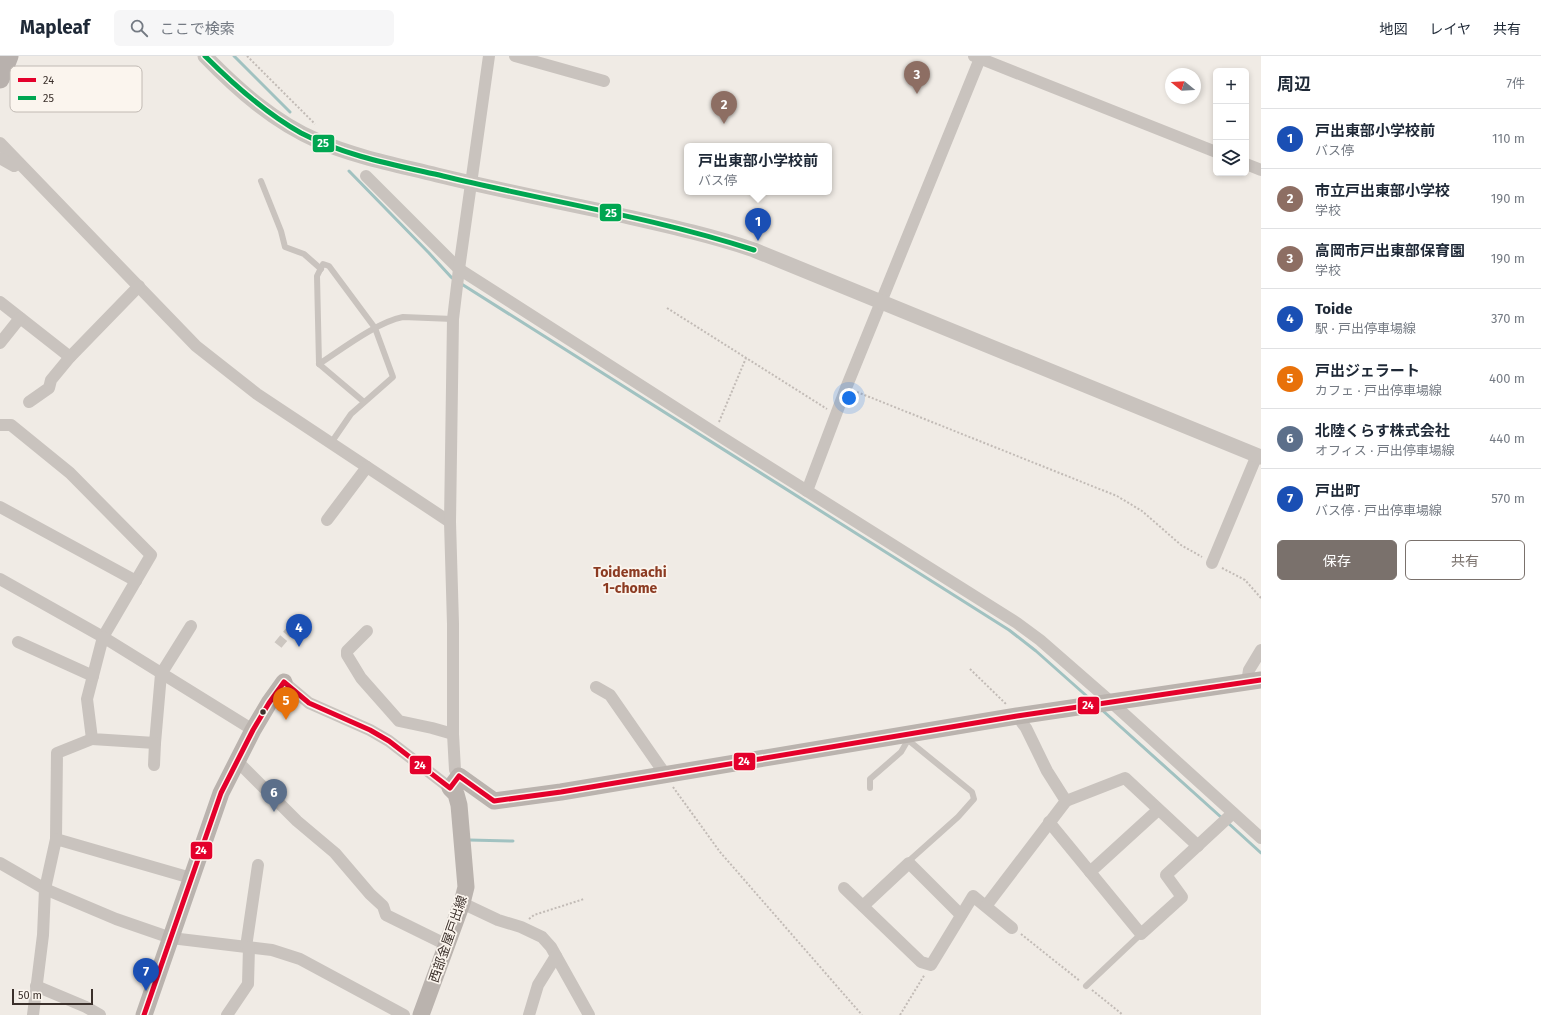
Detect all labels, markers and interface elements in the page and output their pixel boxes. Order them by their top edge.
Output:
search box [114,10,394,46]
text: Mapleaf [20,16,90,39]
icon: search [128,17,150,39]
text: ここで検索 [160,20,235,38]
text: 地図 [1379,21,1407,38]
text: レイヤ [1429,21,1471,38]
text: 共有 [1493,21,1521,38]
pin: 3 [904,61,930,94]
legend [10,66,142,112]
north arrow [1165,68,1201,104]
map controls [1213,68,1249,176]
button: + [1213,68,1249,104]
text: 24 [43,74,54,87]
text: 周辺 [1277,74,1311,95]
text: 7件 [1506,76,1525,91]
pin: 2 [711,91,737,124]
text: 25 [43,92,54,105]
button: − [1213,104,1249,140]
text: 戸出東部小学校前 [1315,122,1435,140]
text: 1 [1287,131,1293,146]
text: 110 m [1492,131,1525,146]
line badge: 25 [312,134,335,153]
text: 25 [317,137,329,150]
button: layers [1213,140,1249,176]
popup [684,143,832,195]
text: バス停 [1315,143,1354,158]
text: 戸出東部小学校前 [698,152,818,170]
text: バス停 [698,173,737,188]
text: 市立戸出東部小学校 [1315,182,1450,200]
text: 2 [1287,191,1293,206]
text: 190 m [1491,191,1525,206]
line badge: 25 [599,203,622,222]
text: 学校 [1315,203,1341,218]
text: 25 [605,207,617,220]
pin: 1 [745,208,771,241]
text: 高岡市戸出東部保育園 [1315,242,1465,260]
text: 3 [1287,251,1293,266]
text: 190 m [1491,251,1525,266]
text: 学校 [1315,263,1341,278]
text: Toide [1315,300,1353,318]
text: 4 [1286,311,1294,326]
text: 370 m [1491,311,1525,326]
text: 駅 · 戸出停車場線 [1315,321,1416,336]
text: 戸出ジェラート [1315,362,1420,380]
text: 5 [1287,371,1293,386]
text: 400 m [1489,371,1525,386]
text: カフェ · 戸出停車場線 [1315,383,1442,398]
your location [839,388,859,408]
text: 北陸くらす株式会社 [1315,422,1450,440]
text: 6 [1286,431,1294,446]
text: 440 m [1489,431,1525,446]
text: オフィス · 戸出停車場線 [1315,443,1455,458]
text: 戸出町 [1315,482,1360,500]
text: 7 [1287,491,1293,506]
text: 570 m [1491,491,1525,506]
text: バス停 · 戸出停車場線 [1315,503,1442,518]
button: 保存 [1277,540,1397,580]
button: 共有 [1405,540,1525,580]
district label: Toidemachi 1-chome [593,564,667,597]
pin: 4 [286,614,312,647]
pin: 5 [273,687,299,720]
line badge: 24 [1077,696,1100,715]
text: 24 [1082,699,1094,712]
unlabelled marker [258,707,268,717]
line badge: 24 [733,752,756,771]
line badge: 24 [409,755,432,775]
text: 24 [738,755,750,768]
text: 24 [414,759,426,772]
pin: 6 [261,779,287,812]
line badge: 24 [190,841,213,860]
text: 24 [195,844,207,857]
street label: 西部金屋戸出線 [426,894,470,984]
pin: 7 [133,958,159,991]
scale bar [12,987,93,1006]
text: 50 m [18,989,42,1002]

